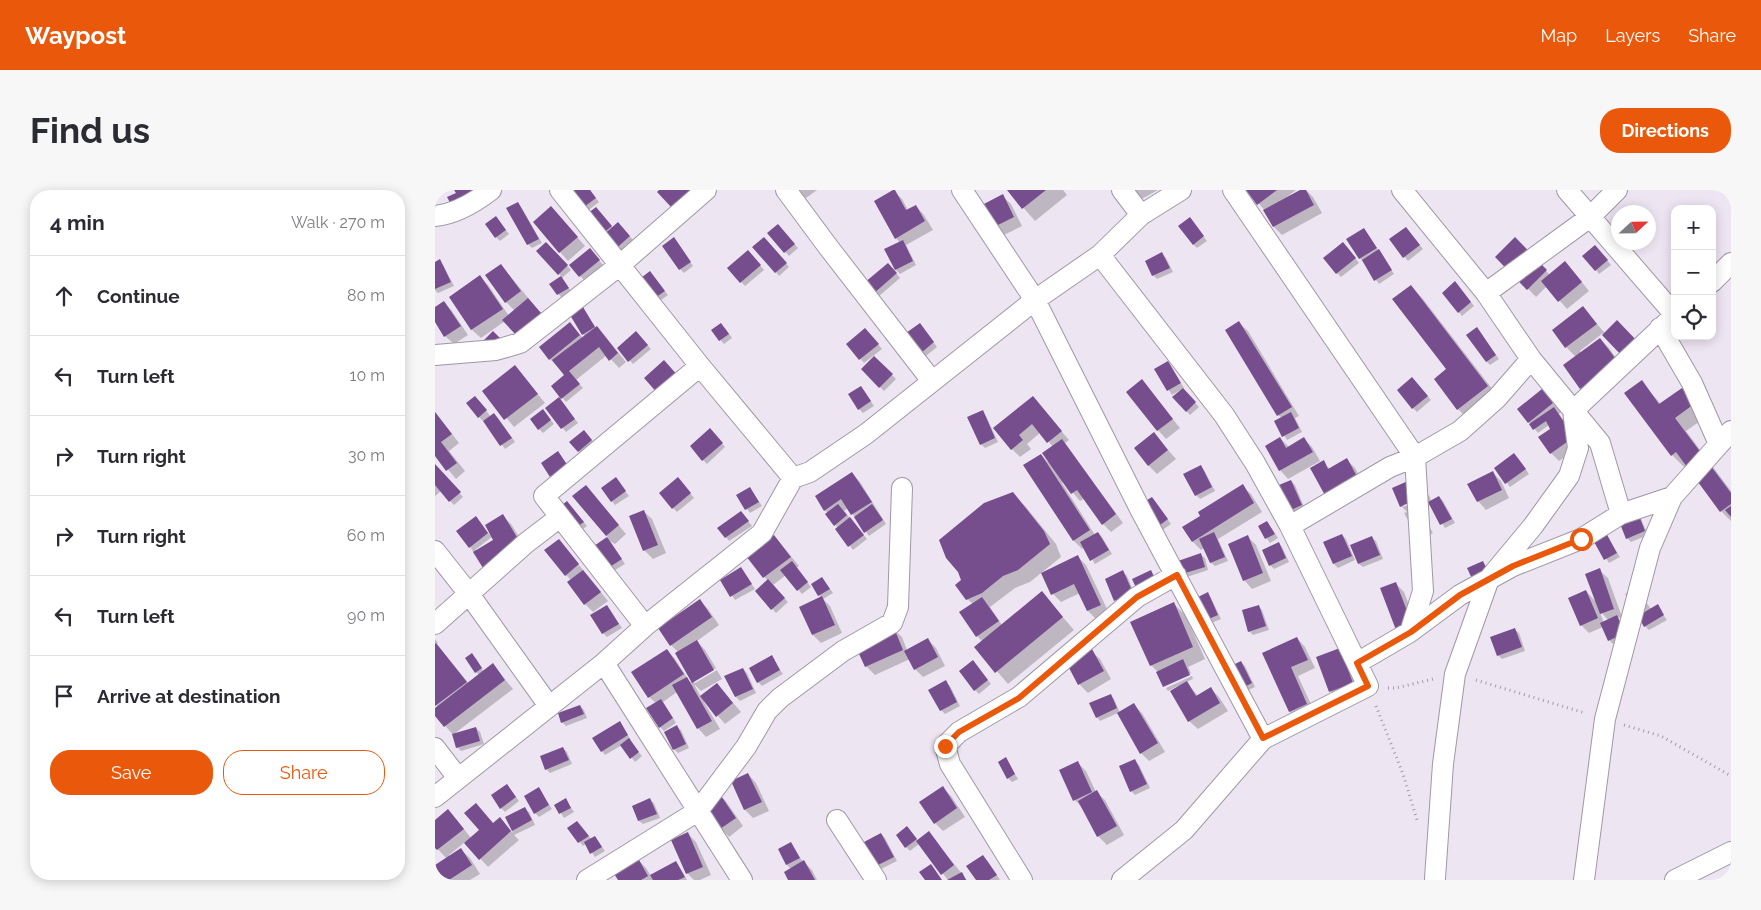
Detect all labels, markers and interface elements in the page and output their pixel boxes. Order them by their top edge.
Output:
text: Waypost [25,21,126,50]
text: Map [1541,25,1577,46]
text: Layers [1605,25,1660,46]
text: Share [1688,25,1736,46]
button: Directions [1600,108,1731,153]
text: Find us [30,110,150,151]
north arrow [1611,205,1656,250]
map controls [1671,205,1716,340]
button: + [1671,205,1716,250]
text: 4 min [50,210,105,235]
text: Walk · 270 m [291,213,385,232]
button: − [1671,250,1716,295]
icon: ahead [50,282,78,310]
text: Continue [97,285,180,307]
text: 80 m [347,286,385,305]
button: locate [1671,295,1716,340]
icon: left [50,362,78,390]
text: Turn left [97,365,174,387]
text: 10 m [350,366,385,385]
icon: right [50,442,78,470]
text: Turn right [97,445,186,467]
text: 30 m [348,446,385,465]
icon: right [50,522,78,550]
text: Turn right [97,525,186,547]
text: 60 m [347,526,385,545]
route start [1570,528,1593,551]
icon: left [50,602,78,630]
text: Turn left [97,605,174,627]
text: 90 m [347,606,385,625]
icon: arrive [50,682,78,710]
text: Arrive at destination [97,685,281,707]
route end [934,735,957,758]
button: Save [50,750,213,795]
button: Share [223,750,385,795]

